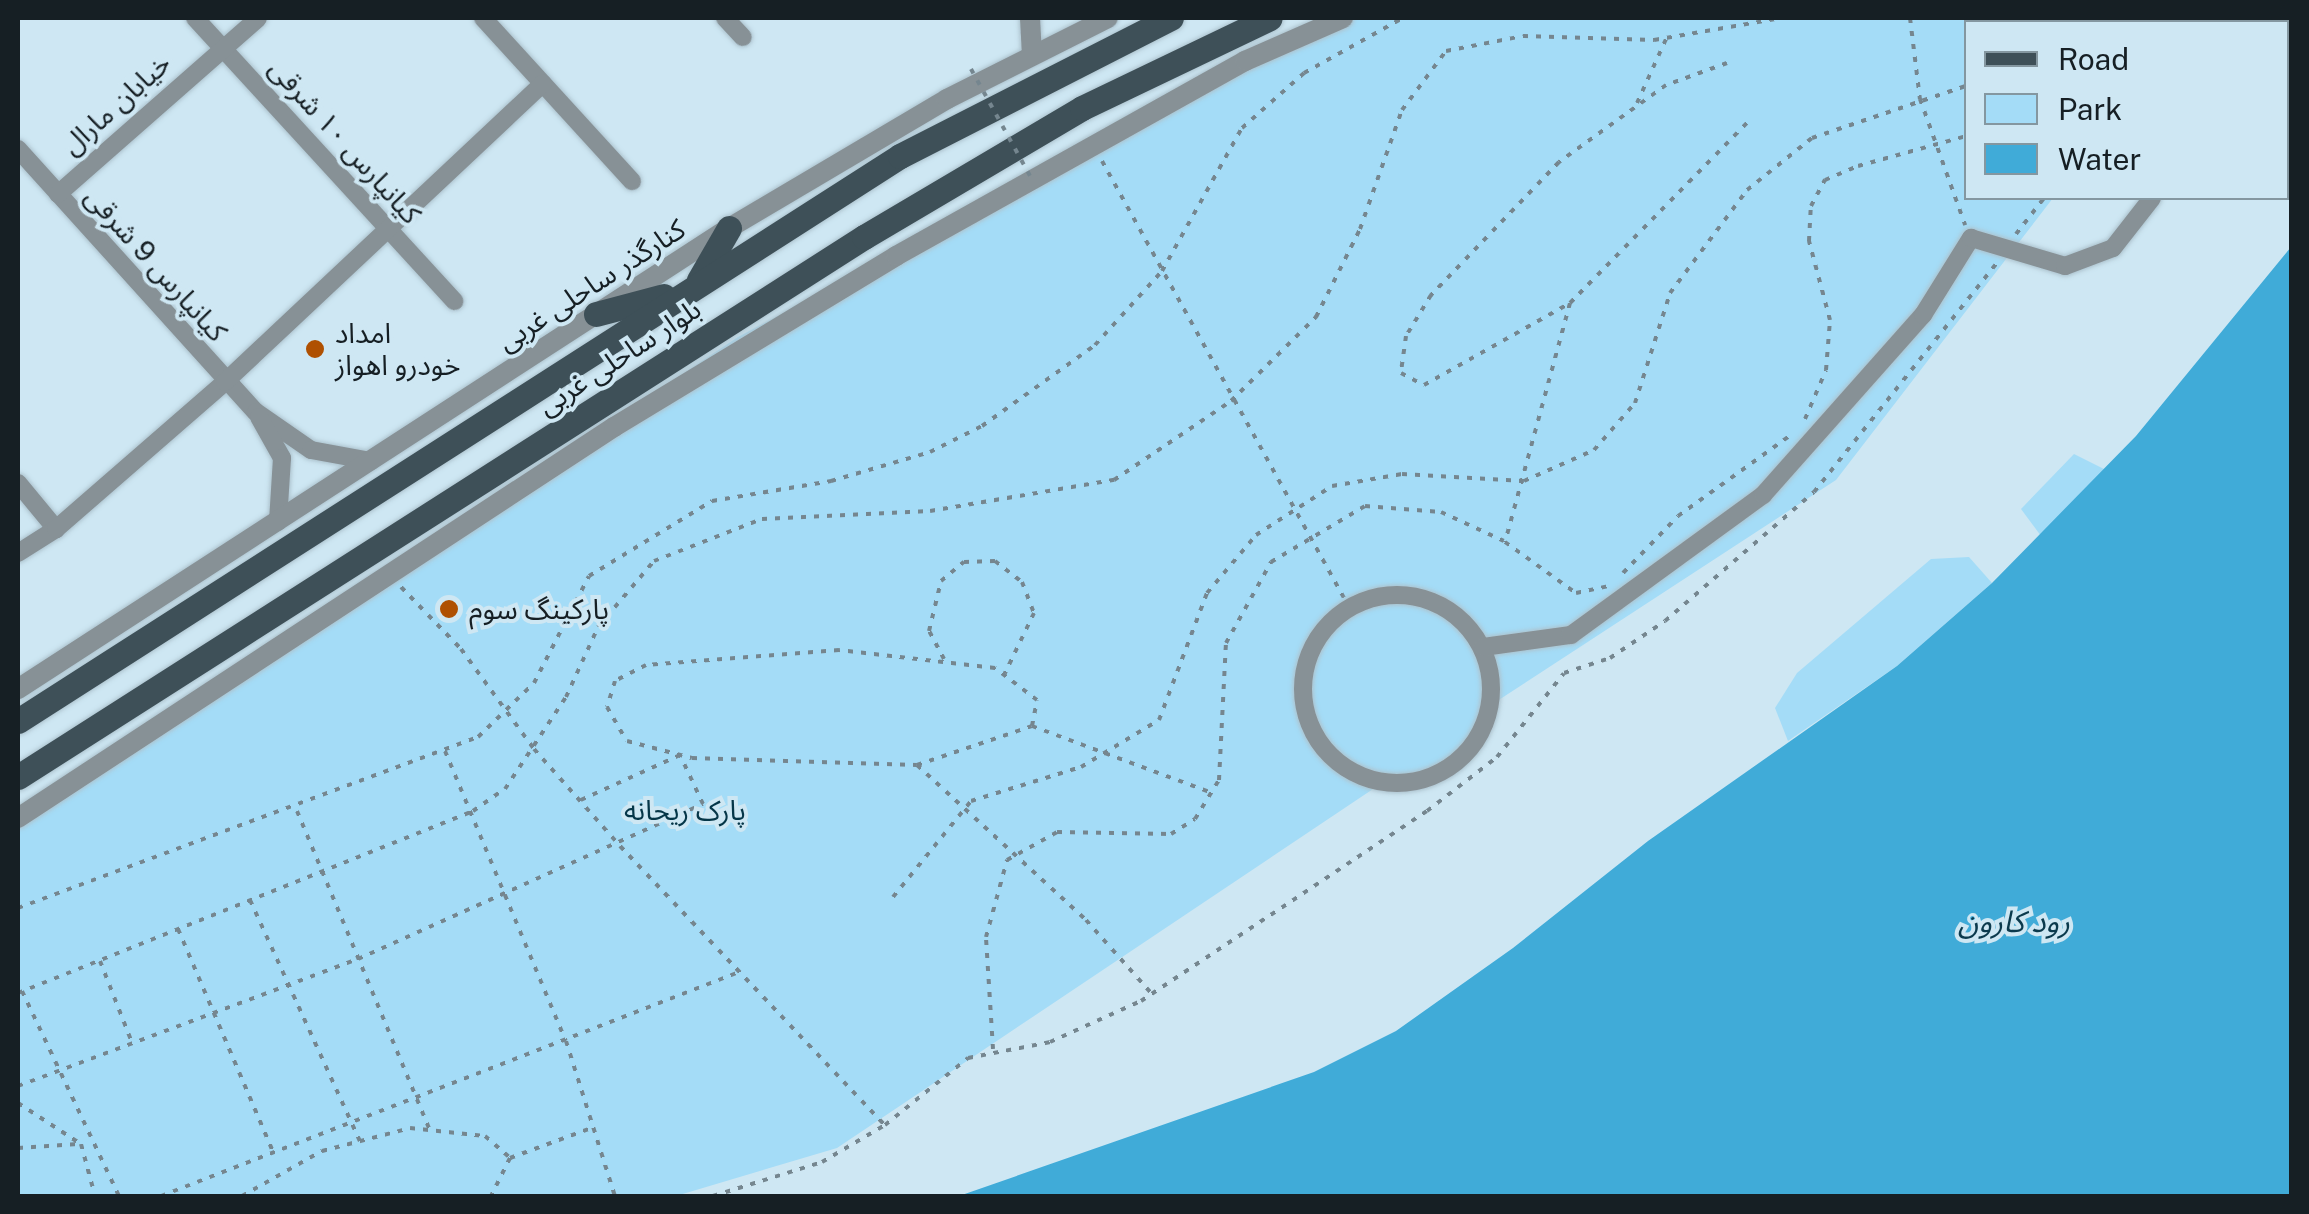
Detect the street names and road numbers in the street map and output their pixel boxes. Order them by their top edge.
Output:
street label: خیابان مارال [54,46,178,162]
street label: کیانپارس ۱۰ شرقی [262,52,428,230]
street label: کیانپارس 9 شرقی [78,180,234,348]
street label: کنارگذر ساحلی غربی [491,212,691,358]
street label: بلوار ساحلی غربی [531,292,707,422]

